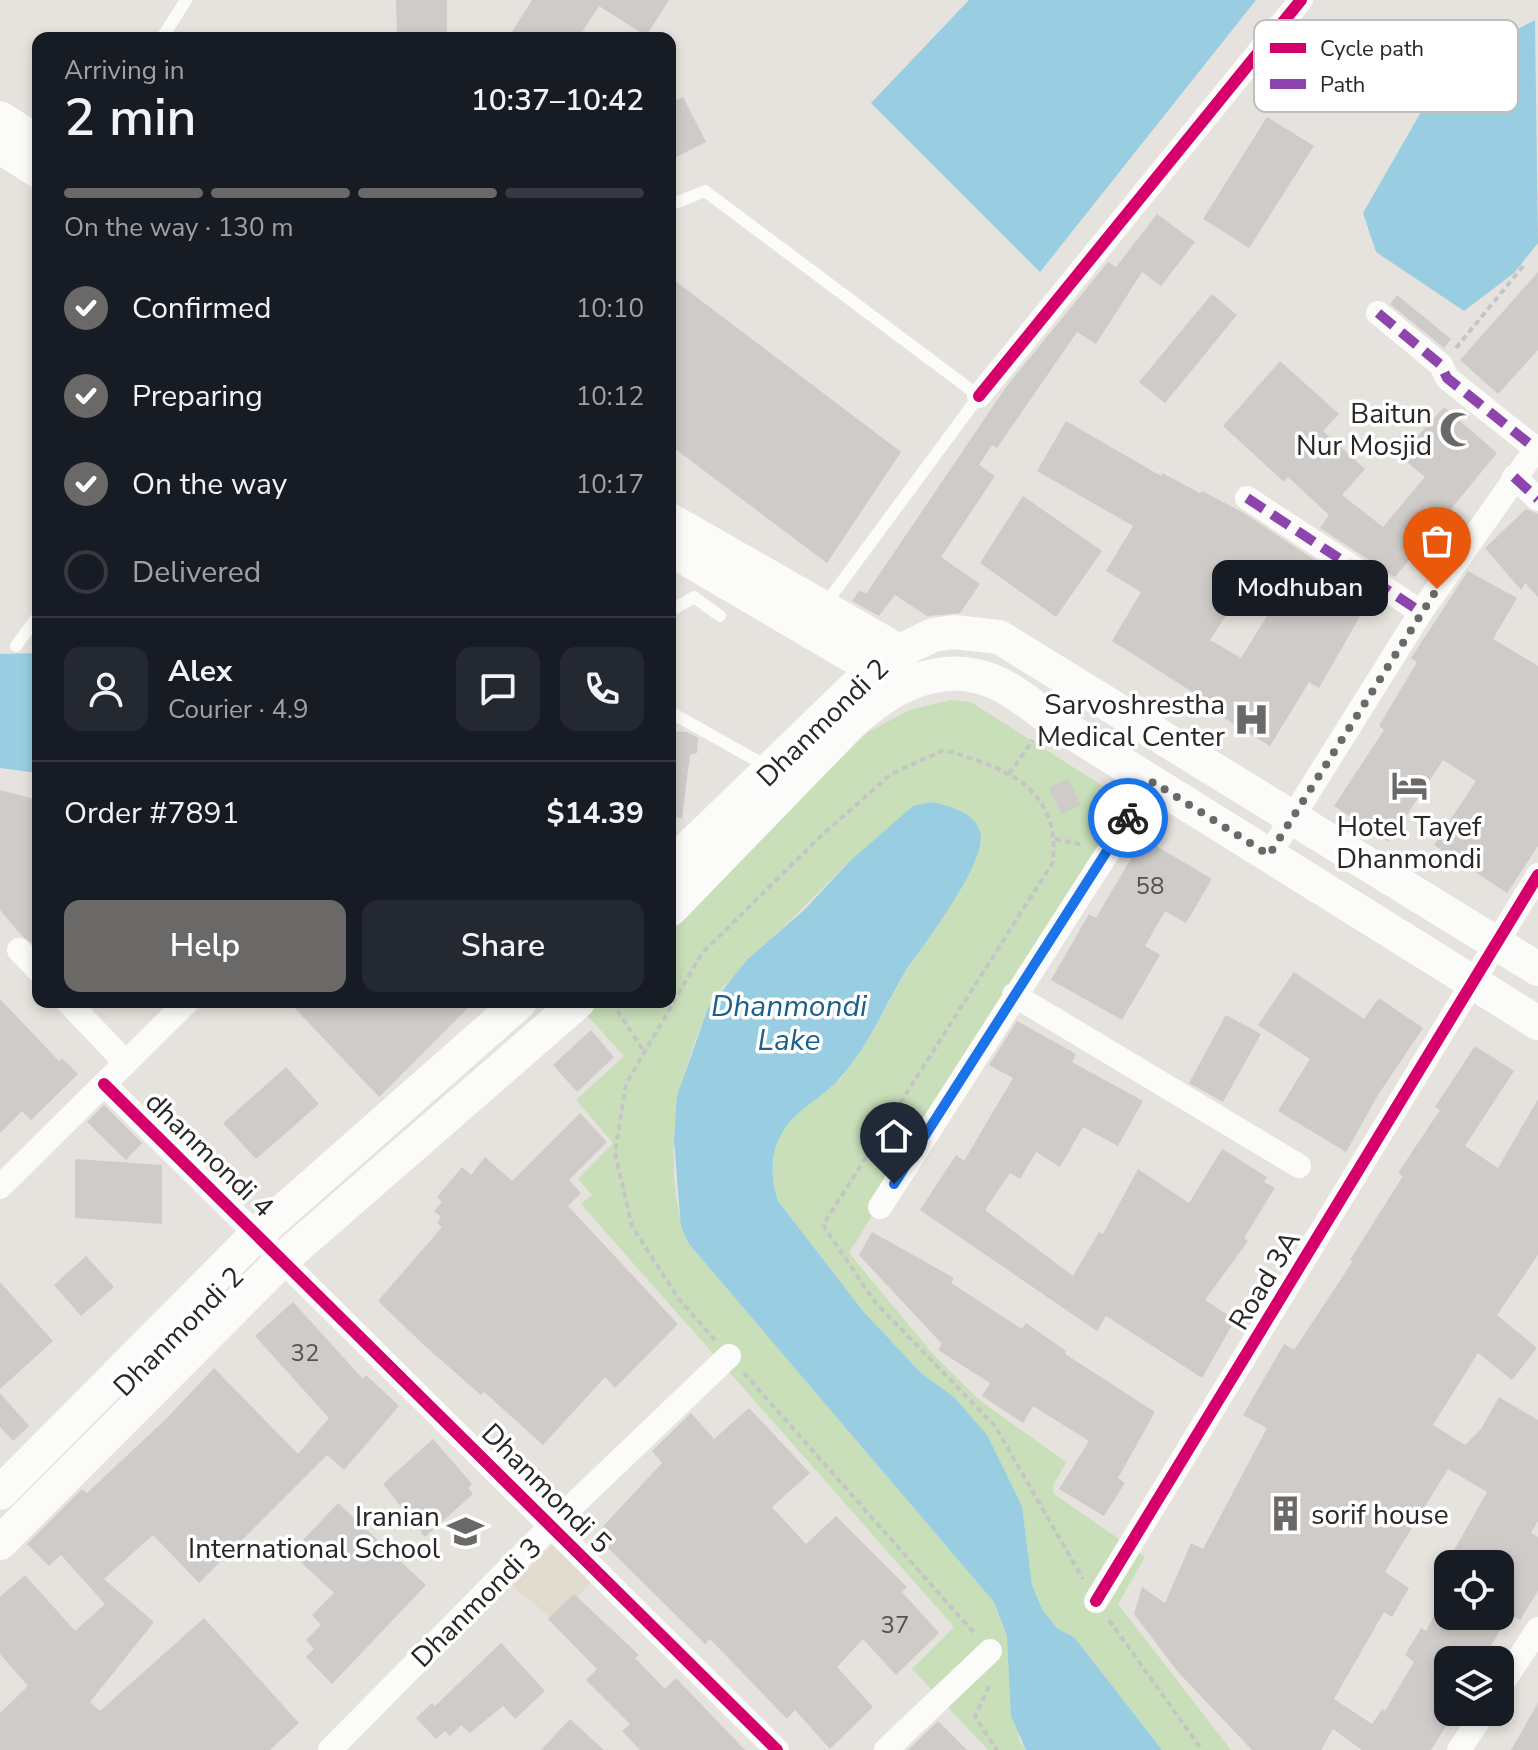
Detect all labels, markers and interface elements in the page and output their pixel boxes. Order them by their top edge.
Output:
legend [1254,20,1518,112]
text: Cycle path [1320,34,1424,64]
text: Arriving in [64,53,185,88]
text: Path [1320,70,1365,100]
text: 10:37–10:42 [471,80,644,121]
text: 2 min [64,82,197,153]
text: On the way · 130 m [64,210,293,245]
icon: check [64,286,108,330]
text: Confirmed [132,288,272,329]
text: 10:10 [576,291,644,326]
icon: check [64,374,108,418]
text: Preparing [132,376,263,417]
text: 10:12 [576,379,644,414]
place label: Baitun Nur Mosjid [1296,395,1432,465]
mosque icon: Baitun Nur Mosjid [1439,410,1477,448]
icon: check [64,462,108,506]
text: On the way [132,464,287,505]
text: 10:17 [576,467,644,502]
pin [1403,507,1471,589]
icon: bag [1415,519,1459,563]
text: Delivered [132,552,261,593]
callout: Modhuban [1213,561,1389,617]
text: Modhuban [1237,570,1363,605]
button: person [64,647,148,731]
button: chat [456,647,540,731]
button: phone [560,647,644,731]
street label: Dhanmondi 2 [748,650,897,795]
text: Alex [168,651,232,692]
place label: Sarvoshrestha Medical Center [1037,686,1225,756]
text: Courier · 4.9 [168,692,309,727]
hospital icon: Sarvoshrestha Medical Center [1232,701,1270,739]
hotel icon: Hotel Tayef Dhanmondi [1390,767,1428,805]
courier [1088,778,1168,858]
text: Order #7891 [64,793,239,834]
text: $14.39 [547,793,644,834]
icon: bike [1106,796,1150,840]
place label: Hotel Tayef Dhanmondi [1336,808,1482,878]
house number: 58 [1136,870,1164,902]
button: Help [64,900,346,992]
button: Share [362,900,644,992]
water label: Dhanmondi Lake [711,986,868,1061]
street label: dhanmondi 4 [137,1084,282,1226]
pin [860,1102,928,1184]
icon: home [872,1114,916,1158]
street label: Road 3A [1220,1224,1309,1337]
street label: Dhanmondi 2 [105,1258,252,1405]
house number: 32 [291,1337,319,1369]
street label: Dhanmondi 5 [473,1415,620,1562]
building icon: sorif house [1266,1495,1304,1533]
place label: sorif house [1311,1496,1449,1534]
place label: Iranian International School [188,1498,441,1568]
school or university icon: Iranian International School [447,1513,485,1551]
street label: Dhanmondi 3 [403,1529,550,1676]
map controls [1434,1550,1514,1726]
button: locate [1434,1550,1514,1630]
house number: 37 [881,1609,909,1641]
button: layers [1434,1646,1514,1726]

